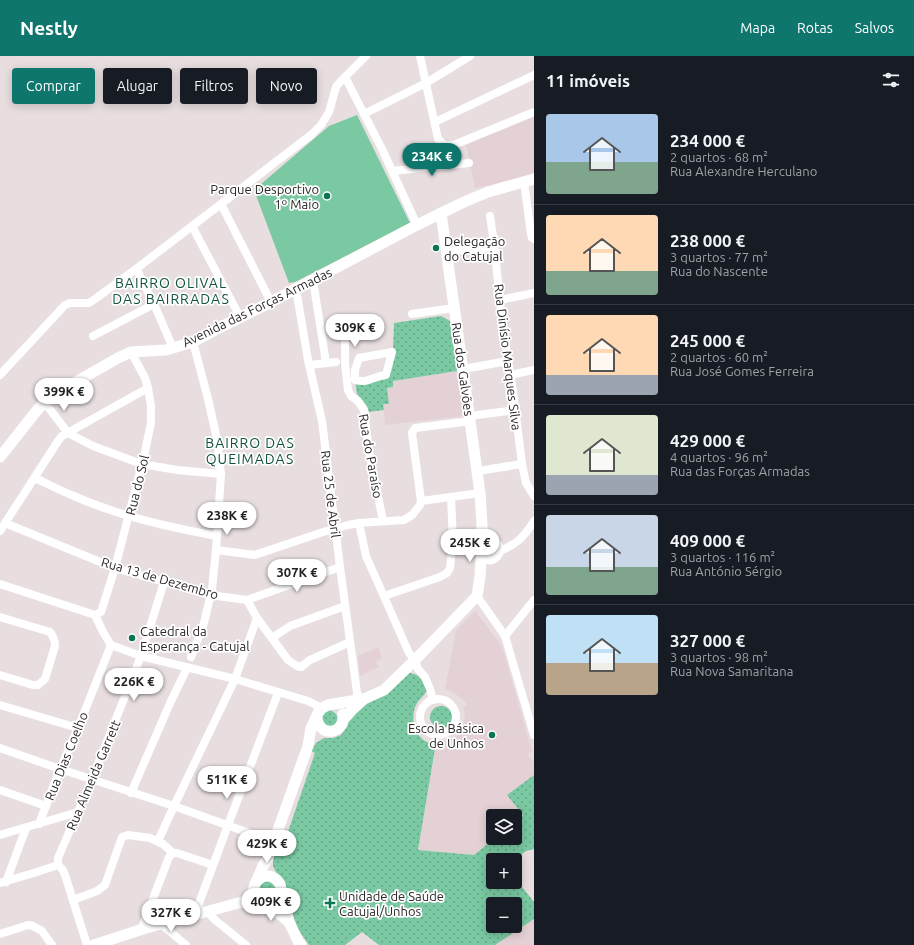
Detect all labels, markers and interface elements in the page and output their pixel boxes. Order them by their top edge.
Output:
text: Nestly [20,17,78,39]
text: Mapa [740,20,775,36]
text: Rotas [797,20,833,36]
text: Salvos [855,20,894,36]
chip: Comprar [12,68,95,104]
chip: Alugar [103,68,172,104]
chip: Filtros [180,68,248,104]
chip: Novo [256,68,317,104]
icon: filters [880,69,902,91]
text: 11 imóveis [546,71,630,90]
icon: home [578,130,626,178]
text: 234 000 € [670,131,745,150]
pin: 234K € [399,143,465,177]
text: 234K € [411,149,453,163]
text: 2 quartos · 68 m² [670,150,768,164]
text: Rua Alexandre Herculano [670,164,817,178]
place label: Parque Desportivo 1º Maio [210,182,319,211]
marker: Parque Desportivo 1º Maio [322,191,332,201]
icon: home [578,231,626,279]
text: 238 000 € [670,231,745,250]
place label: Delegação do Catujal [444,234,505,263]
marker: Delegação do Catujal [431,243,441,253]
text: 3 quartos · 77 m² [670,250,768,264]
text: Rua do Nascente [670,264,768,278]
street label: Avenida das Forças Armadas [180,265,334,349]
district label: BAIRRO OLIVAL DAS BAIRRADAS [112,275,230,307]
street label: Rua Dinísio Marques Silva [492,283,524,431]
pin: 309K € [322,314,388,348]
text: 309K € [334,320,376,334]
street label: Rua dos Galvões [449,321,477,417]
icon: home [578,331,626,379]
text: 245 000 € [670,331,745,350]
text: 2 quartos · 60 m² [670,350,768,364]
text: Rua José Gomes Ferreira [670,364,814,378]
pin: 399K € [31,378,97,412]
text: 399K € [43,384,85,398]
street label: Rua do Paraíso [357,413,385,499]
icon: home [578,431,626,479]
text: 429 000 € [670,431,745,450]
district label: BAIRRO DAS QUEIMADAS [205,435,295,467]
street label: Rua 25 de Abril [319,449,343,539]
text: 4 quartos · 96 m² [670,450,768,464]
street label: Rua do Sol [123,453,151,516]
text: Rua das Forças Armadas [670,464,810,478]
pin: 238K € [194,502,260,536]
text: 238K € [206,508,248,522]
pin: 245K € [437,529,503,563]
icon: home [578,531,626,579]
text: 409 000 € [670,531,745,550]
text: 245K € [449,535,491,549]
text: 3 quartos · 116 m² [670,550,775,564]
street label: Rua 13 de Dezembro [100,555,220,601]
pin: 307K € [264,559,330,593]
text: Rua António Sérgio [670,564,782,578]
text: 307K € [276,565,318,579]
place label: Catedral da Esperança - Catujal [140,624,250,653]
icon: home [578,631,626,679]
text: 327 000 € [670,631,745,650]
marker: Catedral da Esperança - Catujal [127,633,137,643]
text: 3 quartos · 98 m² [670,650,768,664]
text: Rua Nova Samaritana [670,664,793,678]
pin: 226K € [101,668,167,702]
text: 226K € [113,674,155,688]
street label: Rua Dias Coelho [42,710,90,802]
street label: Rua Almeida Garrett [63,718,123,832]
place label: Escola Básica de Unhos [408,721,484,750]
marker: Escola Básica de Unhos [487,730,497,740]
pin: 511K € [194,766,260,800]
text: 511K € [206,772,248,786]
map controls [486,809,522,933]
button: layers [486,809,522,845]
pin: 429K € [234,830,300,864]
text: 429K € [246,836,288,850]
button: + [486,853,522,889]
pin: 409K € [238,888,304,922]
place label: Unidade de Saúde Catujal/Unhos [339,889,444,918]
text: 409K € [250,894,292,908]
marker: Unidade de Saúde Catujal/Unhos [324,897,336,909]
button: − [486,897,522,933]
pin: 327K € [138,899,204,933]
text: 327K € [150,905,192,919]

